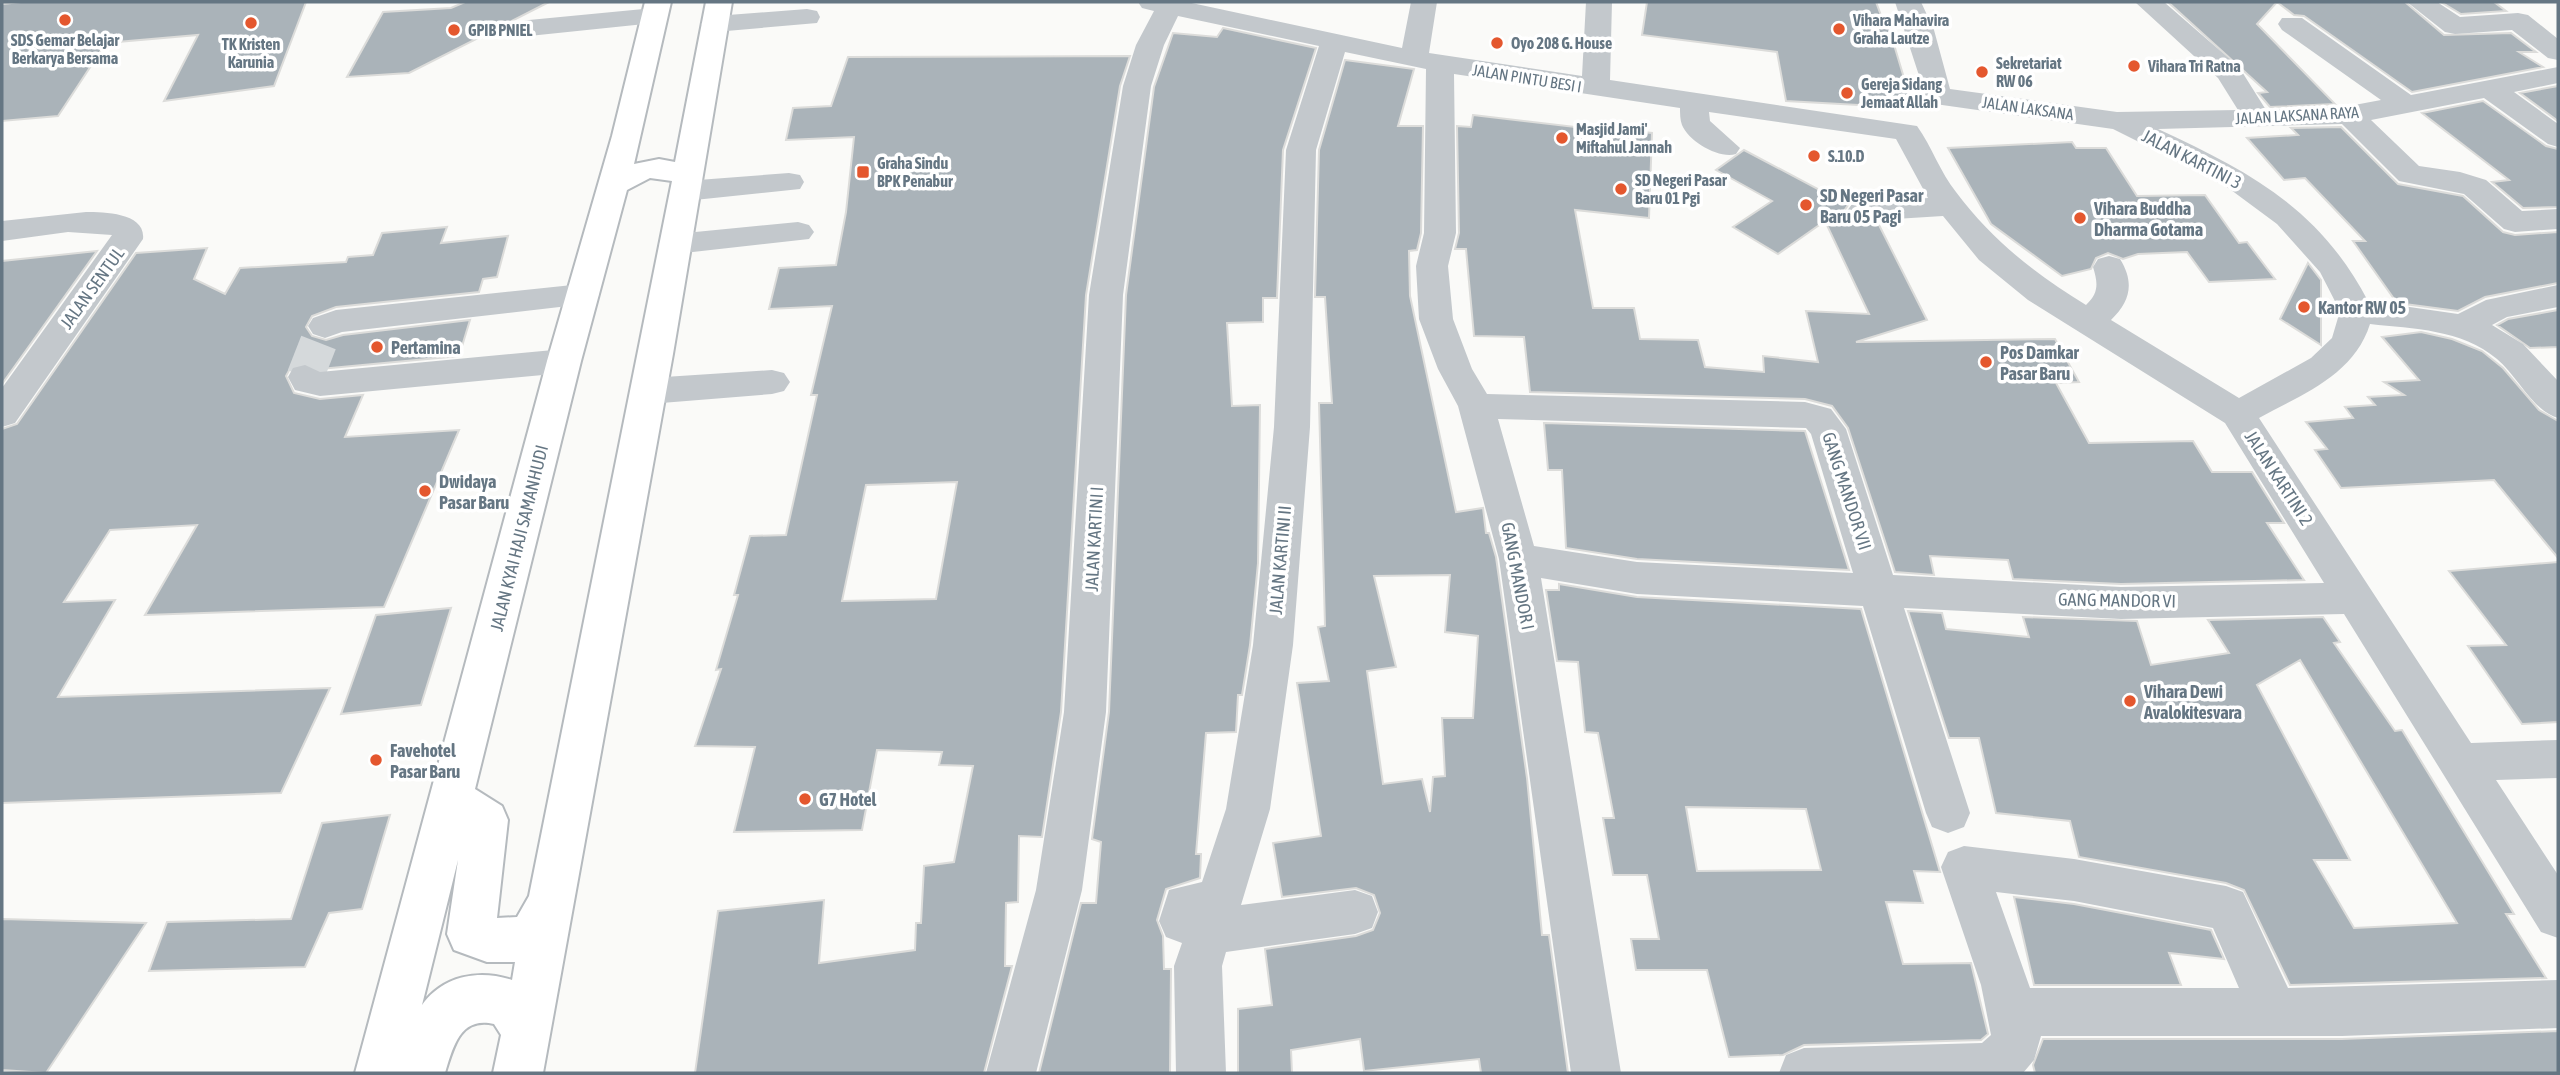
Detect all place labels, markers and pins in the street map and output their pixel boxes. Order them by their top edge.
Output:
place label: Vihara Mahavira Graha Lautze [1852,11,1949,47]
marker: SDS Gemar Belajar Berkarya Bersama [57,12,73,28]
marker: TK Kristen Karunia [243,15,259,31]
place label: GPIB PNIEL [468,21,533,39]
marker: Vihara Mahavira Graha Lautze [1831,21,1847,37]
marker: GPIB PNIEL [446,22,462,38]
place label: SDS Gemar Belajar Berkarya Bersama [11,31,120,67]
place label: Oyo 208 G. House [1511,34,1612,52]
place label: TK Kristen Karunia [222,35,280,71]
marker: Oyo 208 G. House [1489,35,1505,51]
place label: Sekretariat RW 06 [1996,54,2062,90]
place label: Vihara Tri Ratna [2147,57,2241,75]
marker: Vihara Tri Ratna [2126,58,2142,74]
marker: Sekretariat RW 06 [1974,64,1990,80]
place label: Gereja Sidang Jemaat Allah [1860,75,1942,111]
marker: Gereja Sidang Jemaat Allah [1839,85,1855,101]
place label: Masjid Jami' Miftahul Jannah [1576,120,1672,156]
marker: Masjid Jami' Miftahul Jannah [1554,130,1570,146]
place label: S.10.D [1828,147,1864,165]
marker: S.10.D [1806,148,1822,164]
place label: Graha Sindu BPK Penabur [877,154,953,190]
marker: Graha Sindu BPK Penabur [855,164,871,180]
place label: SD Negeri Pasar Baru 01 Pgi [1635,171,1727,207]
marker: SD Negeri Pasar Baru 01 Pgi [1613,181,1629,197]
place label: SD Negeri Pasar Baru 05 Pagi [1820,185,1924,227]
marker: SD Negeri Pasar Baru 05 Pagi [1798,197,1814,213]
place label: Vihara Buddha Dharma Gotama [2093,198,2203,240]
marker: Vihara Buddha Dharma Gotama [2072,210,2088,226]
place label: Kantor RW 05 [2318,297,2406,318]
marker: Kantor RW 05 [2296,299,2312,315]
place label: Pertamina [391,337,461,358]
marker: Pertamina [369,339,385,355]
place label: Pos Damkar Pasar Baru [2000,342,2080,384]
marker: Pos Damkar Pasar Baru [1978,354,1994,370]
place label: Dwidaya Pasar Baru [439,471,510,513]
marker: Dwidaya Pasar Baru [417,483,433,499]
place label: Vihara Dewi Avalokitesvara [2143,681,2242,723]
marker: Vihara Dewi Avalokitesvara [2122,693,2138,709]
place label: Favehotel Pasar Baru [390,740,461,782]
marker: Favehotel Pasar Baru [368,752,384,768]
place label: G7 Hotel [819,789,877,810]
marker: G7 Hotel [797,791,813,807]

